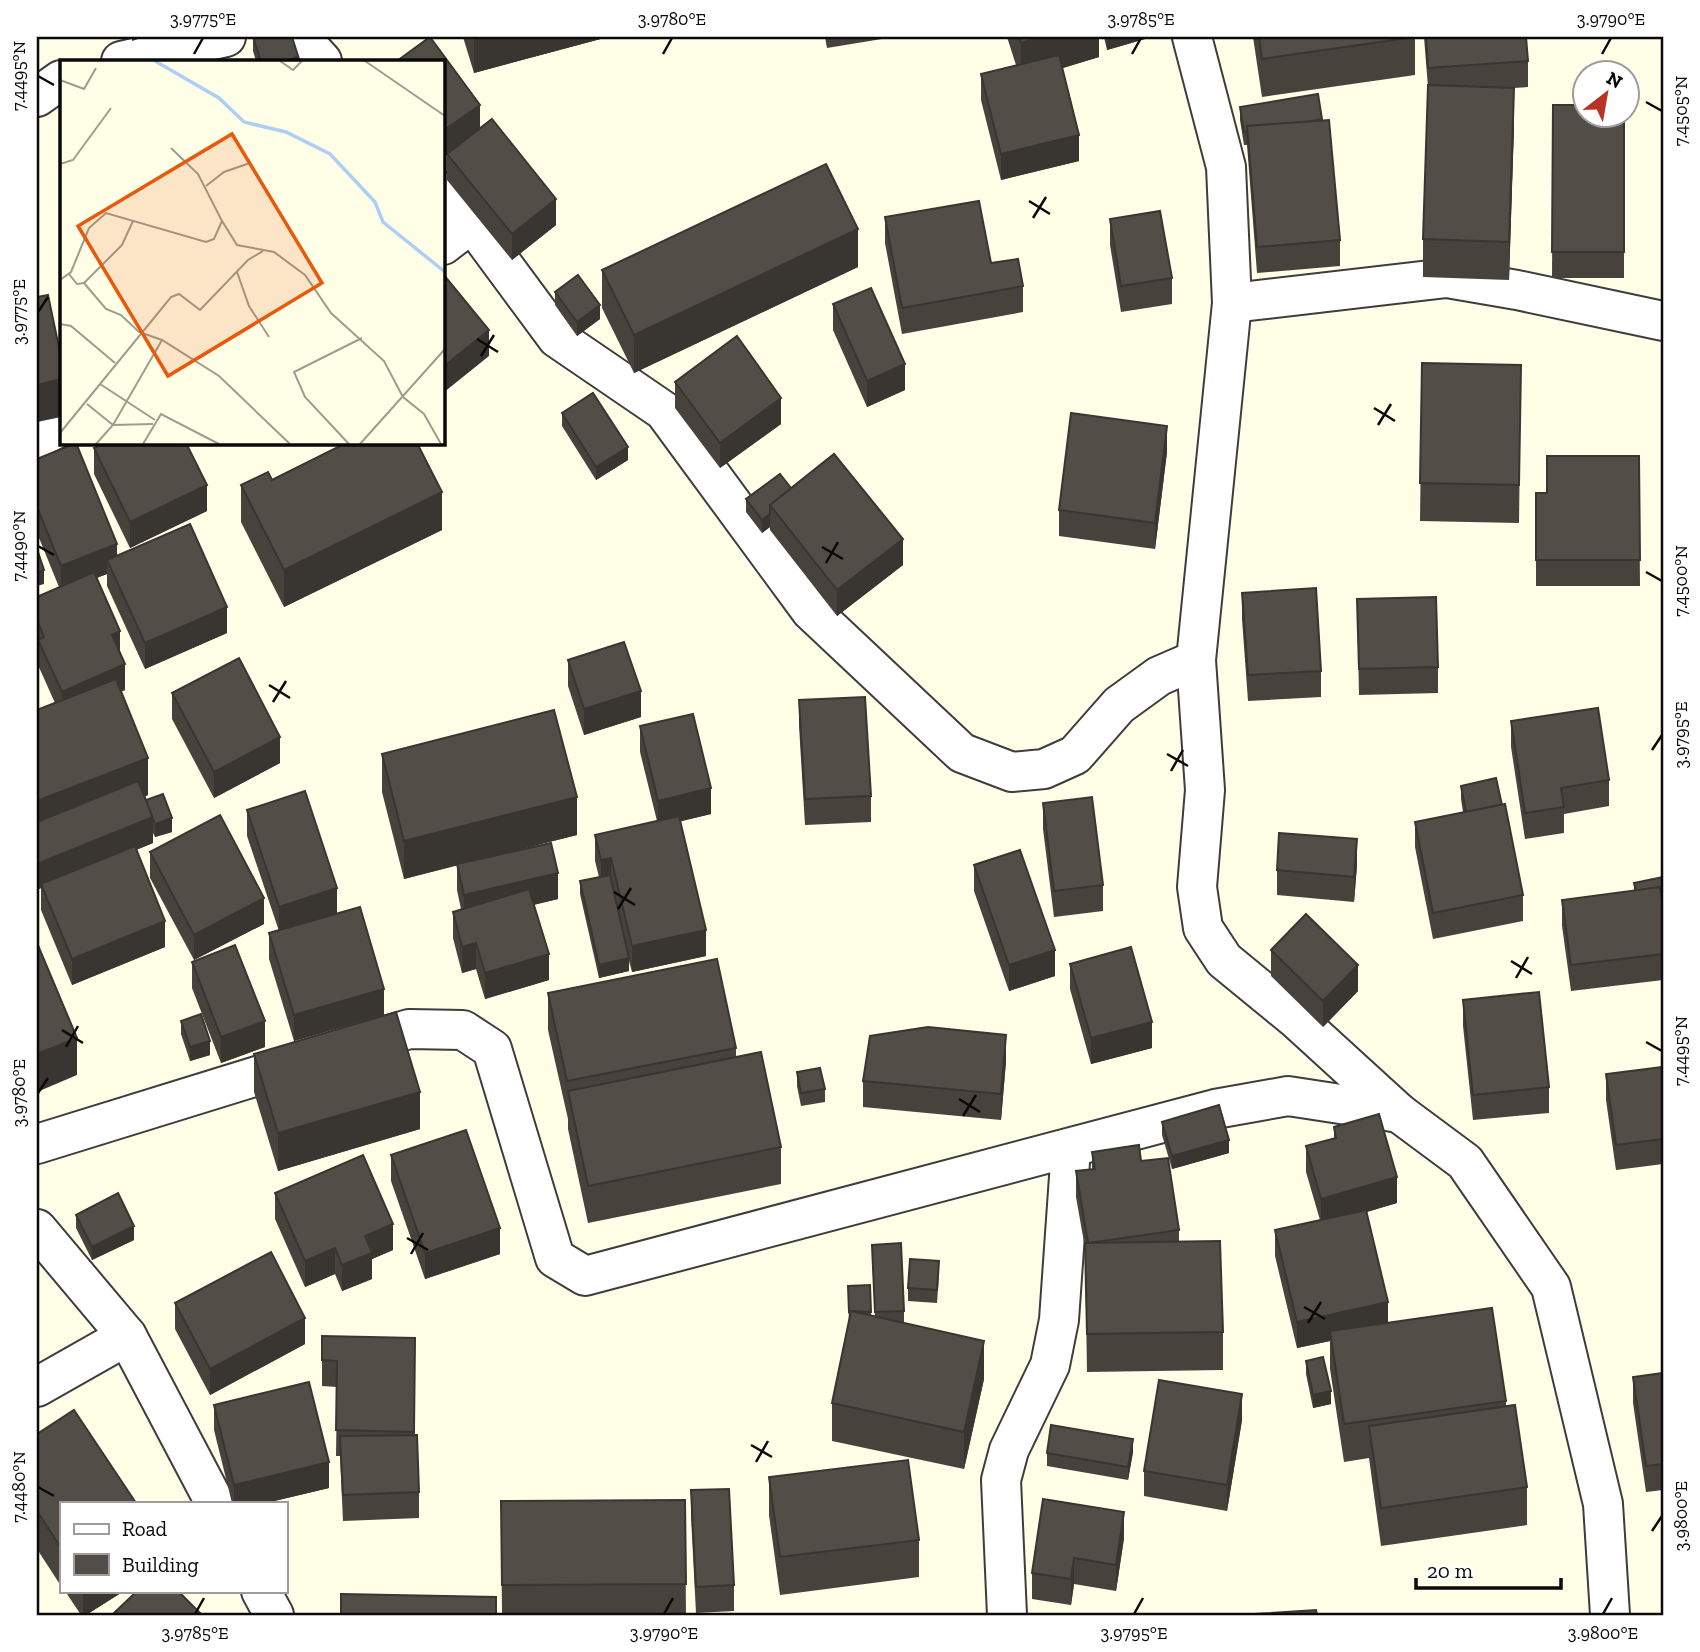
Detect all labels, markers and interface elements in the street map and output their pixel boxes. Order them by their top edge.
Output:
text: 3.9775°E [170,8,236,30]
text: 3.9780°E [638,8,706,30]
text: 3.9785°E [1107,8,1175,30]
text: 3.9790°E [1577,8,1645,30]
text: 7.4495°N [8,41,30,111]
inset map [60,60,444,444]
north arrow [1570,60,1640,130]
text: N [1602,66,1627,93]
text: 7.4505°N [1670,76,1692,146]
text: 3.9775°E [8,279,30,345]
text: 7.4490°N [8,510,30,582]
text: 7.4500°N [1670,545,1692,617]
text: 3.9795°E [1670,701,1692,769]
text: 7.4495°N [1670,1016,1692,1086]
text: 3.9780°E [8,1059,30,1127]
text: 7.4480°N [8,1451,30,1523]
text: 3.9800°E [1670,1481,1692,1551]
legend [60,1502,287,1592]
text: Road [122,1516,168,1541]
scale bar [1416,1547,1562,1591]
text: Building [122,1552,199,1577]
text: 20 m [1427,1558,1473,1583]
text: 3.9785°E [161,1622,229,1644]
text: 3.9790°E [630,1622,698,1644]
text: 3.9795°E [1100,1622,1168,1644]
text: 3.9800°E [1568,1622,1638,1644]

